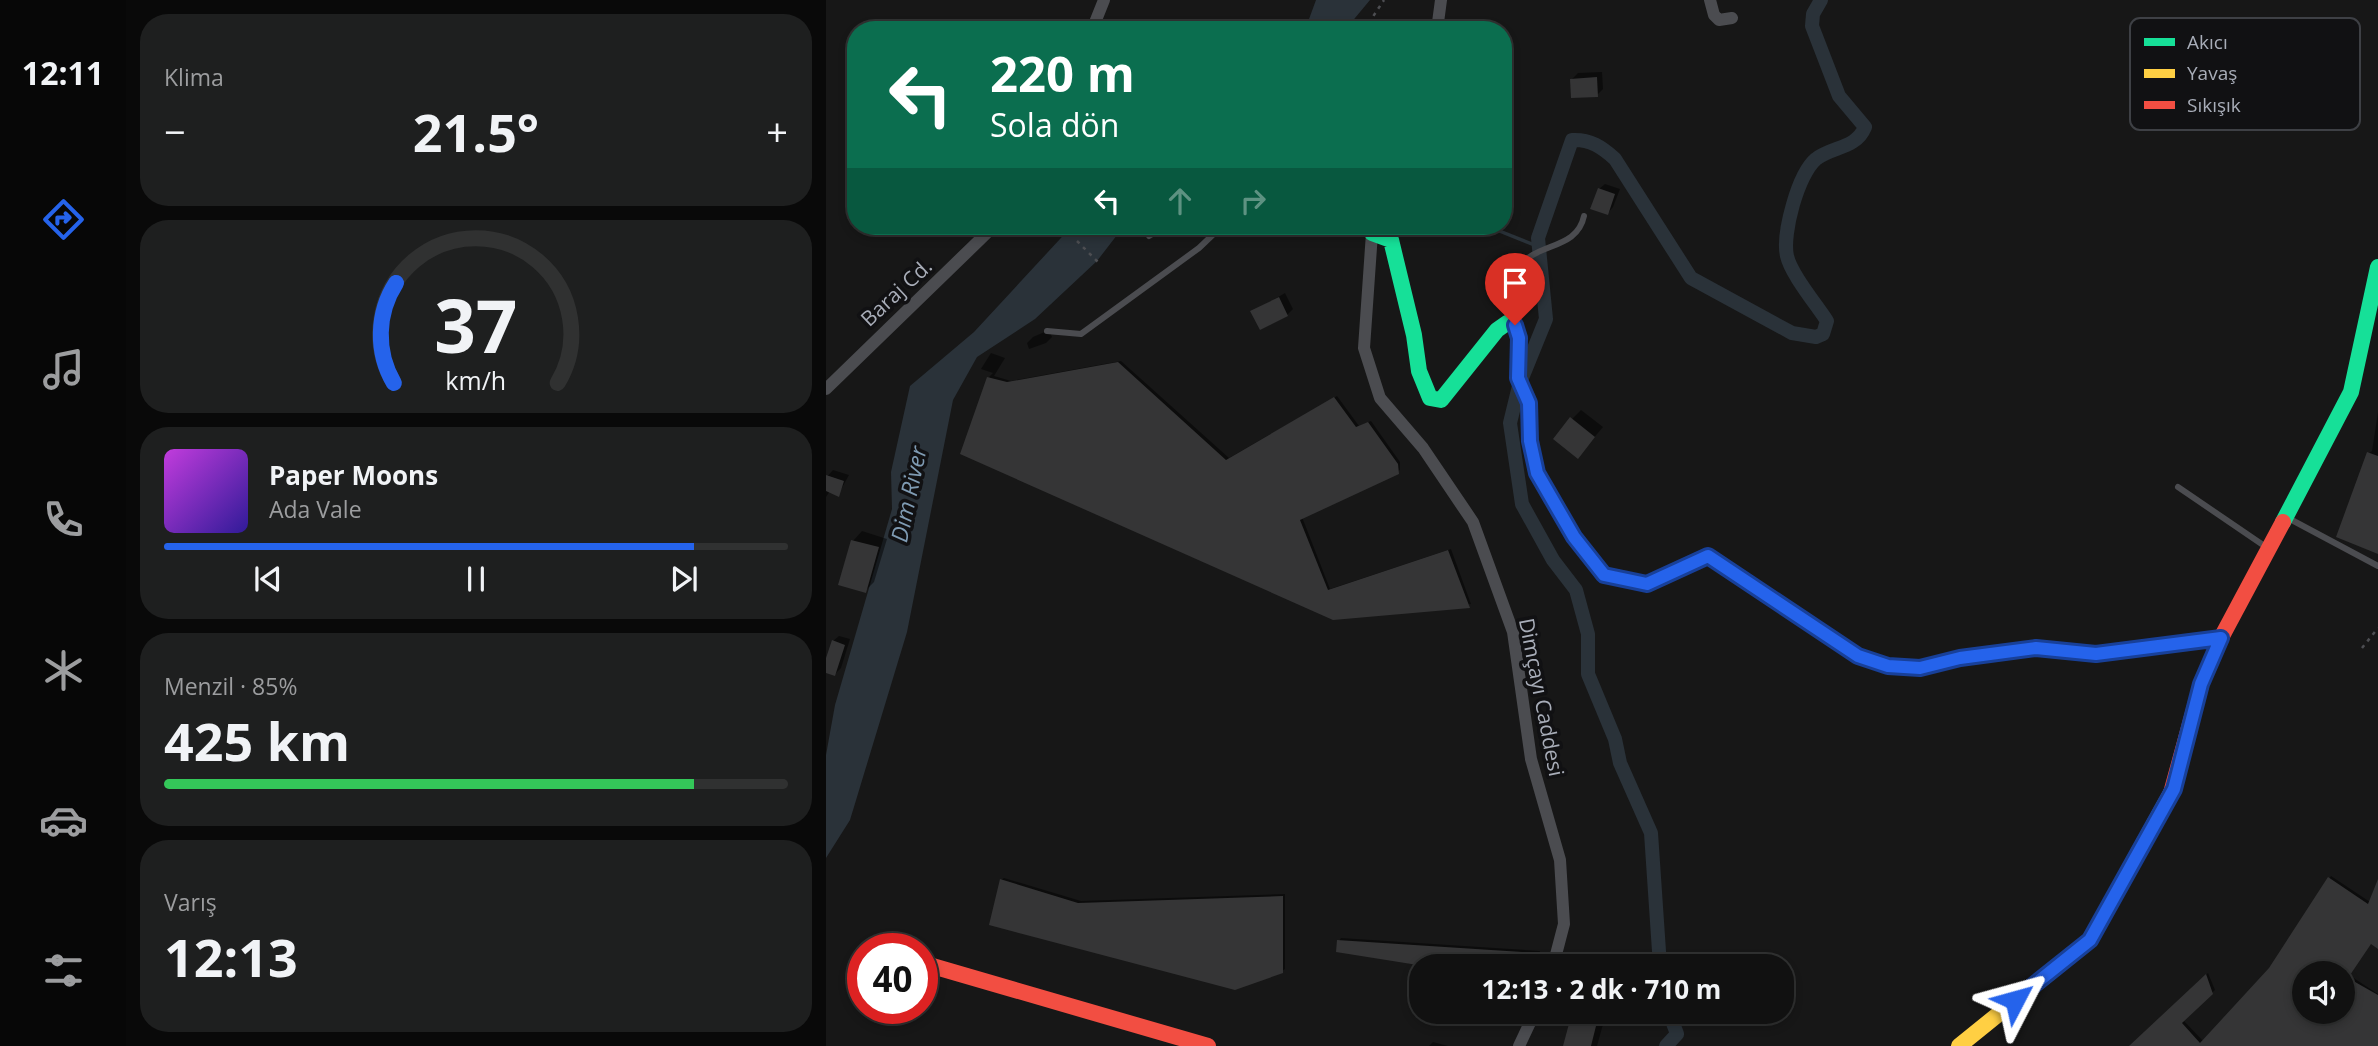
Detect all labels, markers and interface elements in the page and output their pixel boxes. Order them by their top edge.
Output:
legend [2130,18,2360,130]
text: Akıcı [2187,29,2228,55]
text: 220 m [990,40,1135,106]
icon: left [875,49,966,140]
text: 12:11 [22,51,104,94]
text: Yavaş [2187,60,2237,86]
text: Klima [164,61,224,93]
text: Sıkışık [2187,92,2241,118]
text: 21.5° [413,96,539,167]
text: Sola dön [990,103,1119,146]
text: − [164,105,186,157]
text: + [766,105,788,157]
icon: left [1088,182,1126,220]
icon: ahead [1161,182,1199,220]
icon: right [1234,182,1272,220]
icon: directions [39,195,88,244]
street label: Baraj Cd. [854,252,938,332]
pin [1485,253,1545,325]
icon: arrive [1496,264,1534,302]
text: 37 [434,275,518,374]
icon: music [39,345,88,394]
text: km/h [446,362,506,396]
water label: Dim River [882,442,934,545]
text: Paper Moons [269,457,438,493]
text: Ada Vale [269,493,362,525]
icon: phone [39,495,88,544]
icon: previous [249,560,287,598]
icon: pause [457,560,495,598]
icon: next [665,560,703,598]
street label: Dimçayı Caddesi [1513,615,1571,779]
icon: climate [39,646,88,695]
text: Menzil · 85% [164,670,297,702]
text: 425 km [164,705,350,776]
icon: car [39,796,88,845]
text: Varış [164,886,217,918]
text: 12:13 [164,921,298,992]
speed limit sign: 40 [847,933,938,1024]
icon: filters [39,946,88,995]
map controls [2292,961,2355,1024]
button: sound [2292,961,2355,1024]
position arrow [1978,963,2052,1037]
text: 12:13 · 2 dk · 710 m [1482,971,1721,1007]

